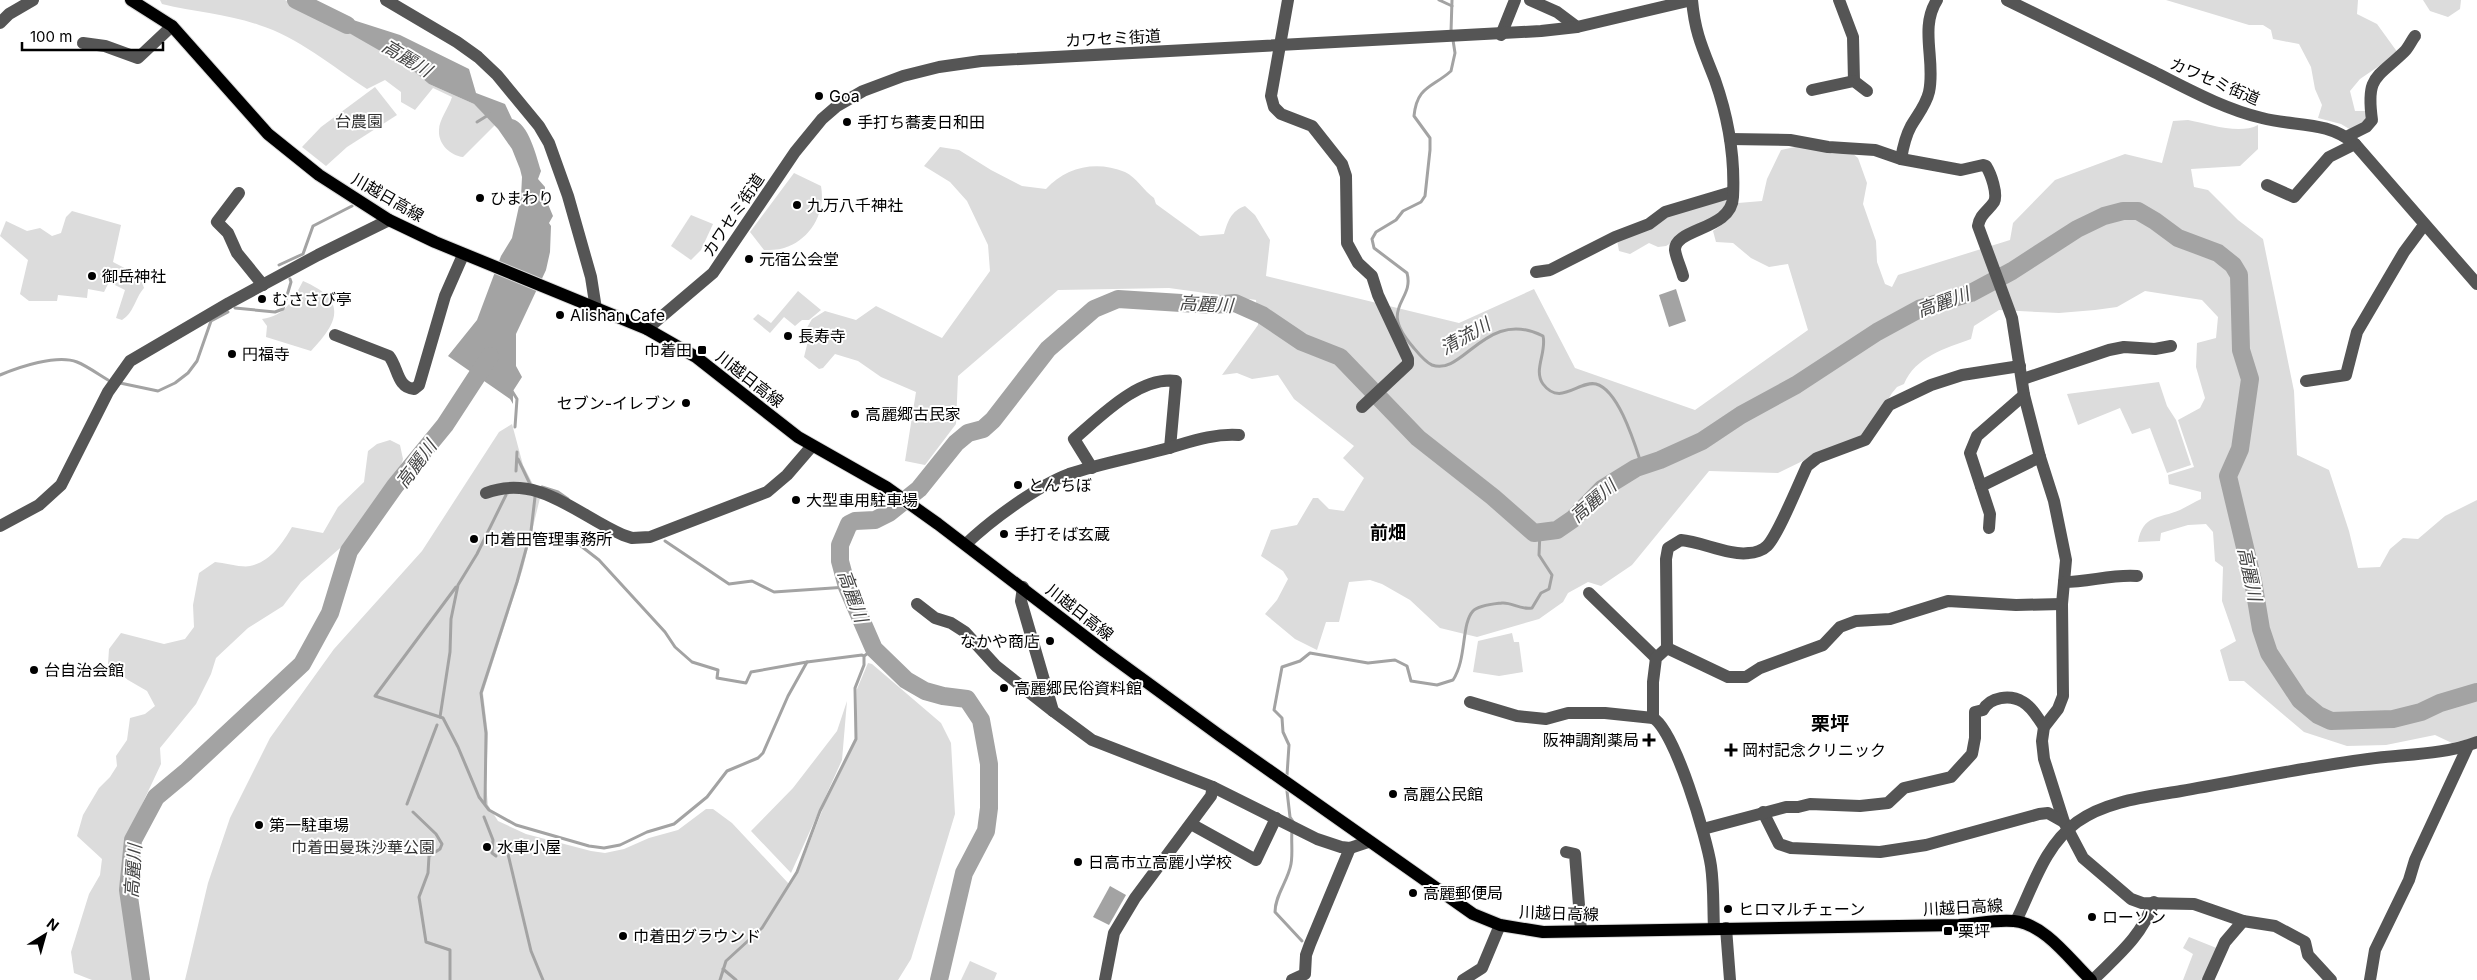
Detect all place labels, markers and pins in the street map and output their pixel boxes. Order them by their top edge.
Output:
place label: Goa [829,86,860,106]
marker: Goa [813,90,825,102]
place label: 手打ち蕎麦日和田 [857,112,985,132]
marker: 手打ち蕎麦日和田 [841,116,853,128]
place label: ひまわり [490,188,554,208]
marker: ひまわり [474,192,486,204]
place label: 九万八千神社 [807,195,903,215]
marker: 九万八千神社 [791,199,803,211]
place label: 元宿公会堂 [759,249,839,269]
marker: 元宿公会堂 [743,253,755,265]
place label: 御岳神社 [102,266,166,286]
marker: 御岳神社 [86,270,98,282]
place label: むささび亭 [272,289,352,309]
marker: むささび亭 [256,293,268,305]
place label: Alishan Cafe [570,305,665,325]
marker: Alishan Cafe [554,309,566,321]
place label: 長寿寺 [798,326,846,346]
marker: 長寿寺 [782,330,794,342]
place label: 巾着田 [644,340,692,360]
place label: 円福寺 [242,344,290,364]
marker: 巾着田 [696,344,708,356]
marker: 円福寺 [226,348,238,360]
place label: セブン-イレブン [557,393,676,413]
marker: セブン-イレブン [680,397,692,409]
place label: 高麗郷古民家 [865,404,961,424]
marker: 高麗郷古民家 [849,408,861,420]
place label: とんちぼ [1028,475,1092,495]
marker: とんちぼ [1012,479,1024,491]
place label: 大型車用駐車場 [806,490,918,510]
marker: 大型車用駐車場 [790,494,802,506]
place label: 手打そば玄蔵 [1014,524,1110,544]
marker: 手打そば玄蔵 [998,528,1010,540]
place label: 巾着田管理事務所 [484,529,612,549]
marker: 巾着田管理事務所 [468,533,480,545]
place label: なかや商店 [960,631,1040,651]
marker: なかや商店 [1044,635,1056,647]
place label: 台自治会館 [44,660,124,680]
marker: 台自治会館 [28,664,40,676]
place label: 高麗郷民俗資料館 [1014,678,1142,698]
marker: 高麗郷民俗資料館 [998,682,1010,694]
place label: 阪神調剤薬局 [1543,730,1639,750]
marker: 阪神調剤薬局 [1643,734,1655,746]
place label: 岡村記念クリニック [1742,740,1886,760]
marker: 岡村記念クリニック [1724,743,1738,757]
place label: 高麗公民館 [1403,784,1483,804]
marker: 高麗公民館 [1387,788,1399,800]
place label: 第一駐車場 [269,815,349,835]
marker: 第一駐車場 [253,819,265,831]
place label: 水車小屋 [497,837,561,857]
marker: 水車小屋 [481,841,493,853]
place label: 日高市立高麗小学校 [1088,852,1232,872]
marker: 日高市立高麗小学校 [1072,856,1084,868]
place label: 高麗郵便局 [1423,883,1503,903]
marker: 高麗郵便局 [1407,887,1419,899]
place label: ヒロマルチェーン [1738,899,1865,919]
marker: ヒロマルチェーン [1722,903,1734,915]
place label: ローソン [2102,907,2166,927]
marker: ローソン [2086,911,2098,923]
place label: 栗坪 [1958,921,1990,941]
marker: 栗坪 [1942,925,1954,937]
place label: 巾着田グラウンド [633,926,761,946]
marker: 巾着田グラウンド [617,930,629,942]

